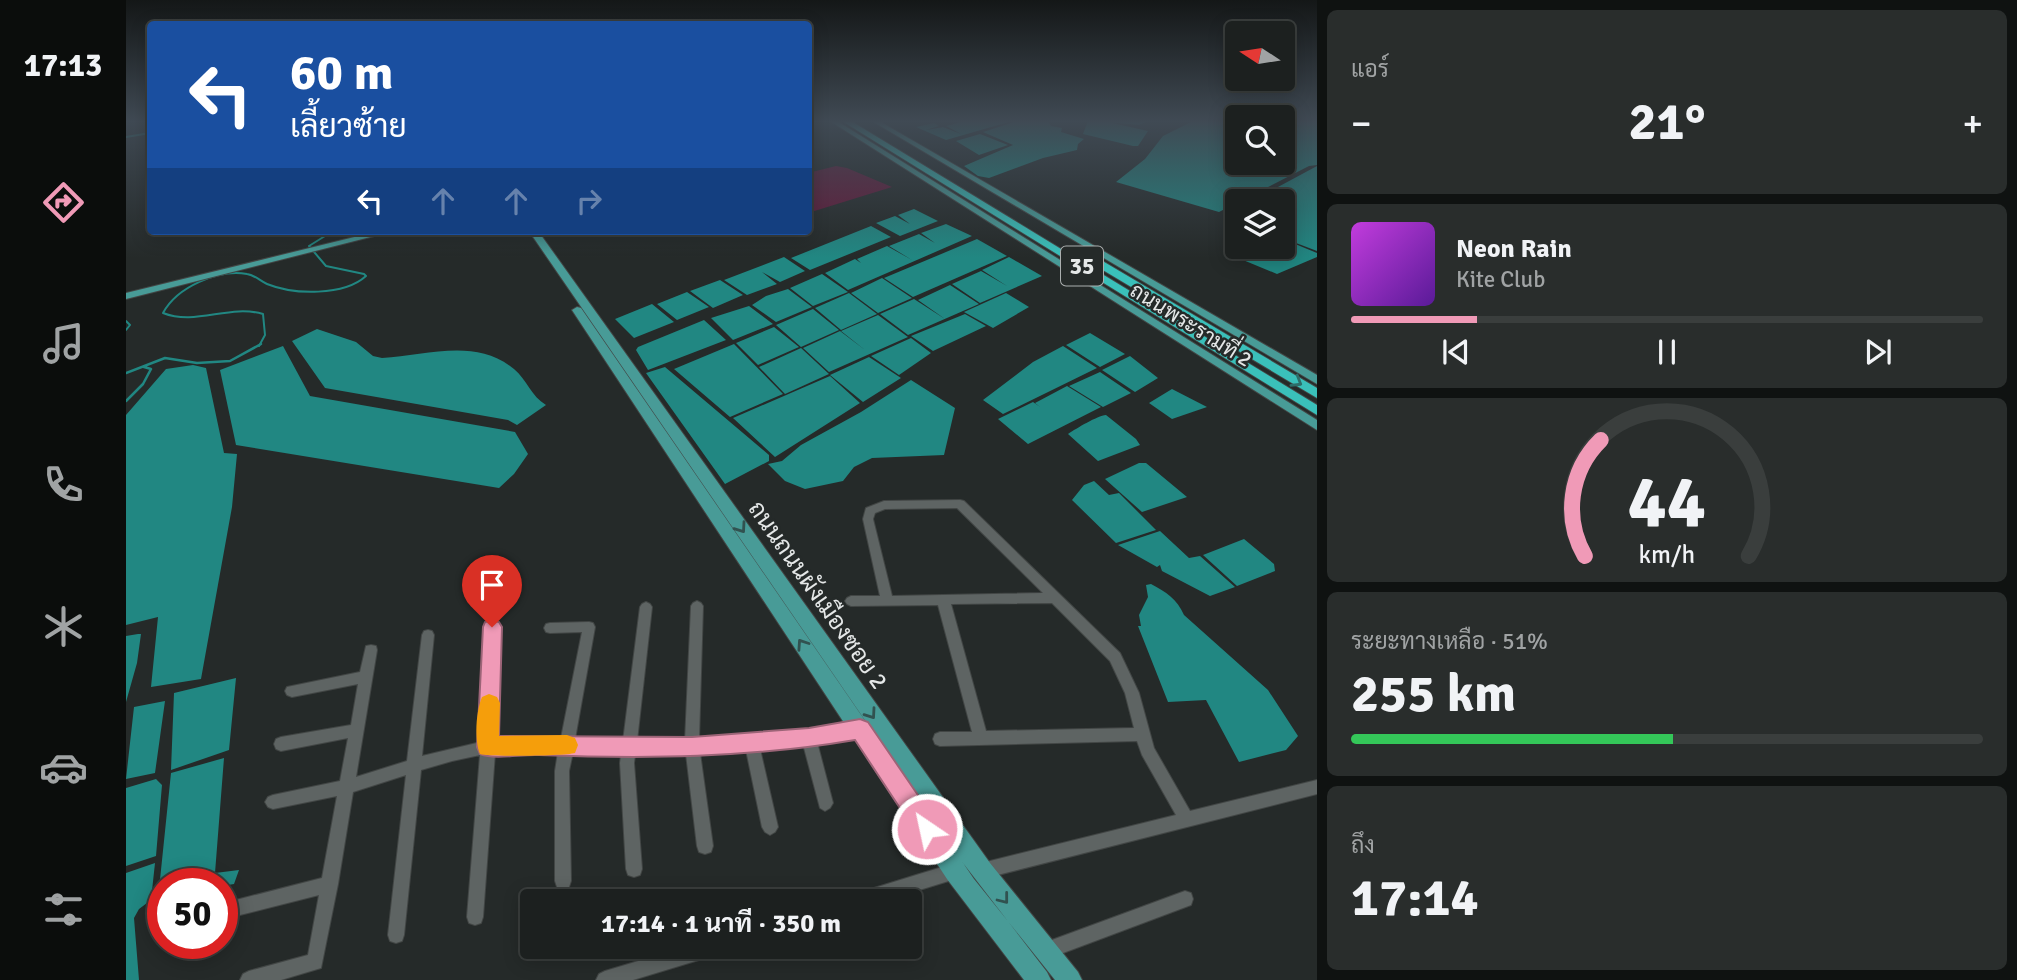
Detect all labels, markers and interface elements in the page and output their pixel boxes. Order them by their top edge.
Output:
north arrow [1225,21,1295,91]
map controls [1225,21,1295,259]
text: 60 m [290,43,393,103]
text: 17:13 [24,46,102,85]
icon: left [175,49,266,140]
text: แอร์ [1351,55,1389,84]
text: 21° [1629,90,1705,154]
text: − [1351,100,1372,147]
text: + [1962,100,1983,147]
button: search [1225,105,1295,175]
text: เลี้ยวซ้าย [290,107,407,146]
icon: directions [39,178,88,227]
icon: left [351,182,389,220]
icon: ahead [424,182,462,220]
icon: ahead [497,182,535,220]
icon: right [570,182,608,220]
button: layers [1225,189,1295,259]
text: Neon Rain [1456,233,1572,265]
road number: 35 [1061,246,1103,286]
text: Kite Club [1456,265,1545,294]
street label: ถนนพระรามที่ 2 [1125,271,1260,373]
icon: music [39,319,88,368]
icon: previous [1437,333,1475,371]
icon: pause [1648,333,1686,371]
icon: next [1859,333,1897,371]
one-way arrow [1290,374,1303,387]
text: 44 [1628,458,1706,547]
icon: phone [39,460,88,509]
street label: ถนนถนนผังเมืองซอย 2 [742,495,894,695]
one-way arrow [733,520,745,533]
text: km/h [1639,539,1695,570]
pin [462,555,522,627]
icon: arrive [473,566,511,604]
icon: climate [39,602,88,651]
text: ระยะทางเหลือ · 51% [1351,627,1548,656]
one-way arrow [798,639,811,652]
text: 255 km [1351,662,1516,726]
one-way arrow [863,706,875,719]
icon: car [39,743,88,792]
position arrow [890,792,964,866]
text: ถึง [1351,831,1375,860]
text: 17:14 [1351,866,1479,930]
speed limit sign: 50 [147,868,238,959]
icon: filters [39,885,88,934]
one-way arrow [996,891,1009,903]
text: 17:14 · 1 นาที · 350 m [601,908,841,940]

